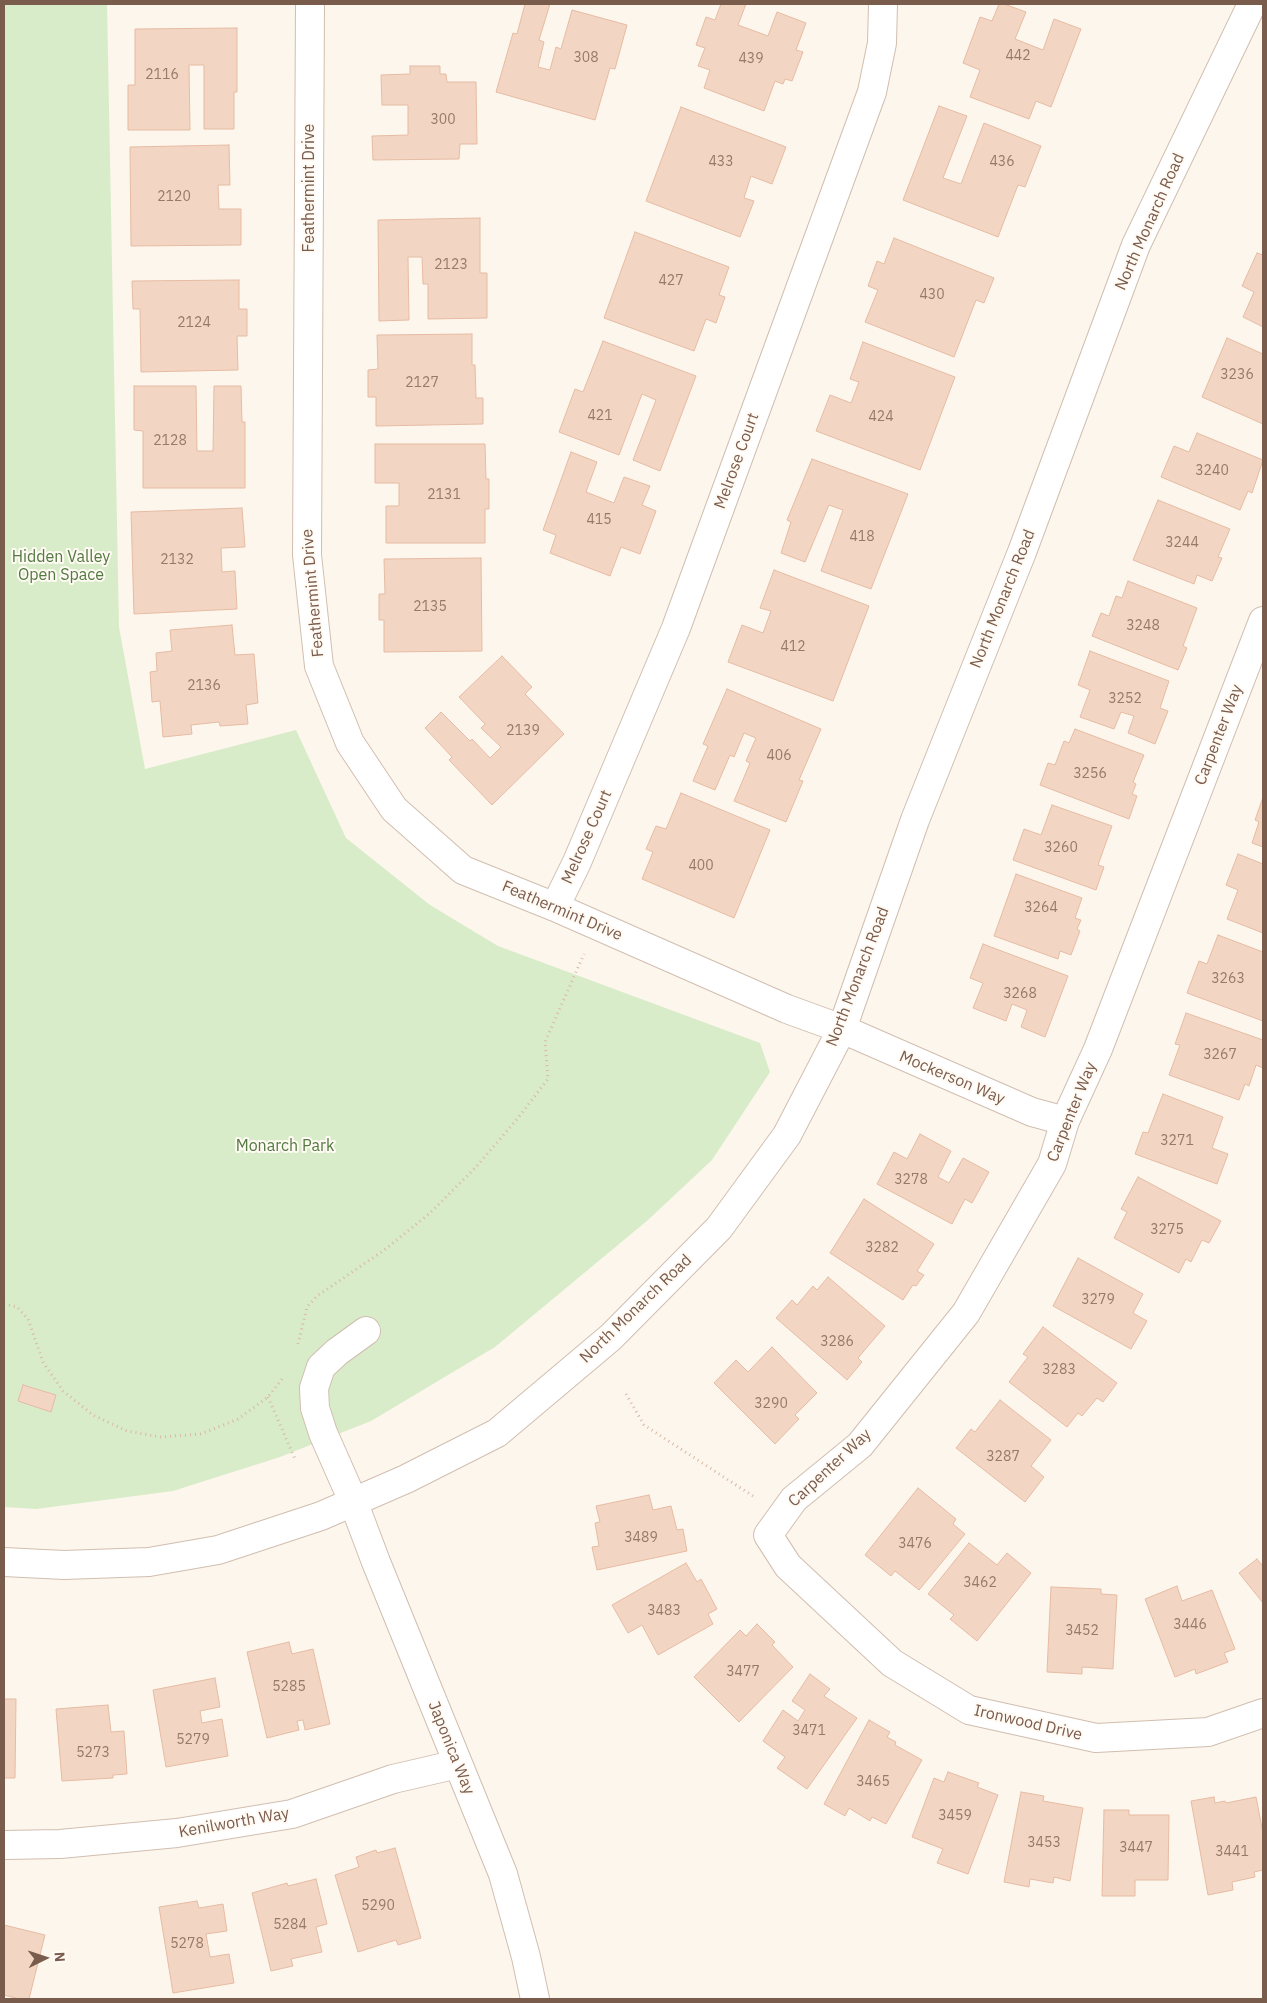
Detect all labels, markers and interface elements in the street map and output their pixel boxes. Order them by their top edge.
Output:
house number: 442 [1005,48,1031,64]
house number: 308 [573,50,599,66]
house number: 439 [738,51,764,67]
house number: 2116 [145,67,179,83]
house number: 300 [430,112,456,128]
street label: Feathermint Drive [299,124,319,252]
street label: North Monarch Road [1111,151,1189,293]
house number: 433 [708,154,734,170]
house number: 436 [989,154,1015,170]
house number: 2120 [157,189,191,205]
house number: 2123 [434,257,468,273]
house number: 427 [658,273,684,289]
house number: 430 [919,287,945,303]
house number: 2124 [177,315,211,331]
house number: 3236 [1220,367,1254,383]
house number: 2127 [405,375,439,391]
house number: 421 [587,408,613,424]
house number: 424 [868,409,894,425]
street label: Melrose Court [711,410,763,512]
house number: 2128 [153,433,187,449]
house number: 3240 [1195,463,1229,479]
house number: 2131 [427,487,461,503]
house number: 415 [586,512,612,528]
street label: North Monarch Road [966,527,1040,671]
street label: Feathermint Drive [298,528,328,658]
house number: 418 [849,529,875,545]
house number: 3244 [1165,535,1199,551]
park label: Hidden Valley Open Space [12,547,110,585]
house number: 2132 [160,552,194,568]
house number: 2135 [413,599,447,615]
house number: 3248 [1126,618,1160,634]
house number: 412 [780,639,806,655]
house number: 2136 [187,678,221,694]
street label: Carpenter Way [1191,682,1247,788]
house number: 3252 [1108,691,1142,707]
house number: 2139 [506,723,540,739]
house number: 406 [766,748,792,764]
house number: 3256 [1073,766,1107,782]
street label: Melrose Court [558,787,616,887]
house number: 3260 [1044,840,1078,856]
house number: 400 [688,858,714,874]
street label: Feathermint Drive [499,877,625,945]
house number: 3264 [1024,900,1058,916]
street label: North Monarch Road [823,905,893,1049]
house number: 3263 [1211,971,1245,987]
house number: 3268 [1003,986,1037,1002]
street label: Mockerson Way [896,1047,1008,1109]
house number: 3267 [1203,1047,1237,1063]
street label: Carpenter Way [1043,1059,1101,1165]
house number: 3271 [1160,1133,1194,1149]
park label: Monarch Park [236,1136,334,1156]
house number: 3278 [894,1172,928,1188]
house number: 3275 [1150,1222,1184,1238]
house number: 3282 [865,1240,899,1256]
street label: North Monarch Road [576,1251,696,1367]
house number: 3279 [1081,1292,1115,1308]
house number: 3286 [820,1334,854,1350]
house number: 3283 [1042,1362,1076,1378]
house number: 3290 [754,1396,788,1412]
street label: Carpenter Way [785,1425,875,1511]
house number: 3287 [986,1449,1020,1465]
house number: 3489 [624,1530,658,1546]
house number: 3476 [898,1536,932,1552]
house number: 3462 [963,1575,997,1591]
house number: 3483 [647,1603,681,1619]
house number: 3446 [1173,1617,1207,1633]
house number: 3452 [1065,1623,1099,1639]
house number: 3477 [726,1664,760,1680]
house number: 5285 [272,1679,306,1695]
street label: Japonica Way [424,1699,478,1797]
street label: Ironwood Drive [972,1701,1084,1745]
house number: 3471 [792,1723,826,1739]
house number: 5279 [176,1732,210,1748]
house number: 5273 [76,1745,110,1761]
house number: 3465 [856,1774,890,1790]
street label: Kenilworth Way [177,1804,291,1842]
house number: 3459 [938,1808,972,1824]
house number: 3453 [1027,1835,1061,1851]
house number: 3447 [1119,1840,1153,1856]
house number: 3441 [1215,1844,1249,1860]
house number: 5290 [361,1898,395,1914]
house number: 5284 [273,1917,307,1933]
north arrow [20,1933,70,1983]
house number: 5278 [170,1936,204,1952]
text: N [51,1951,69,1963]

